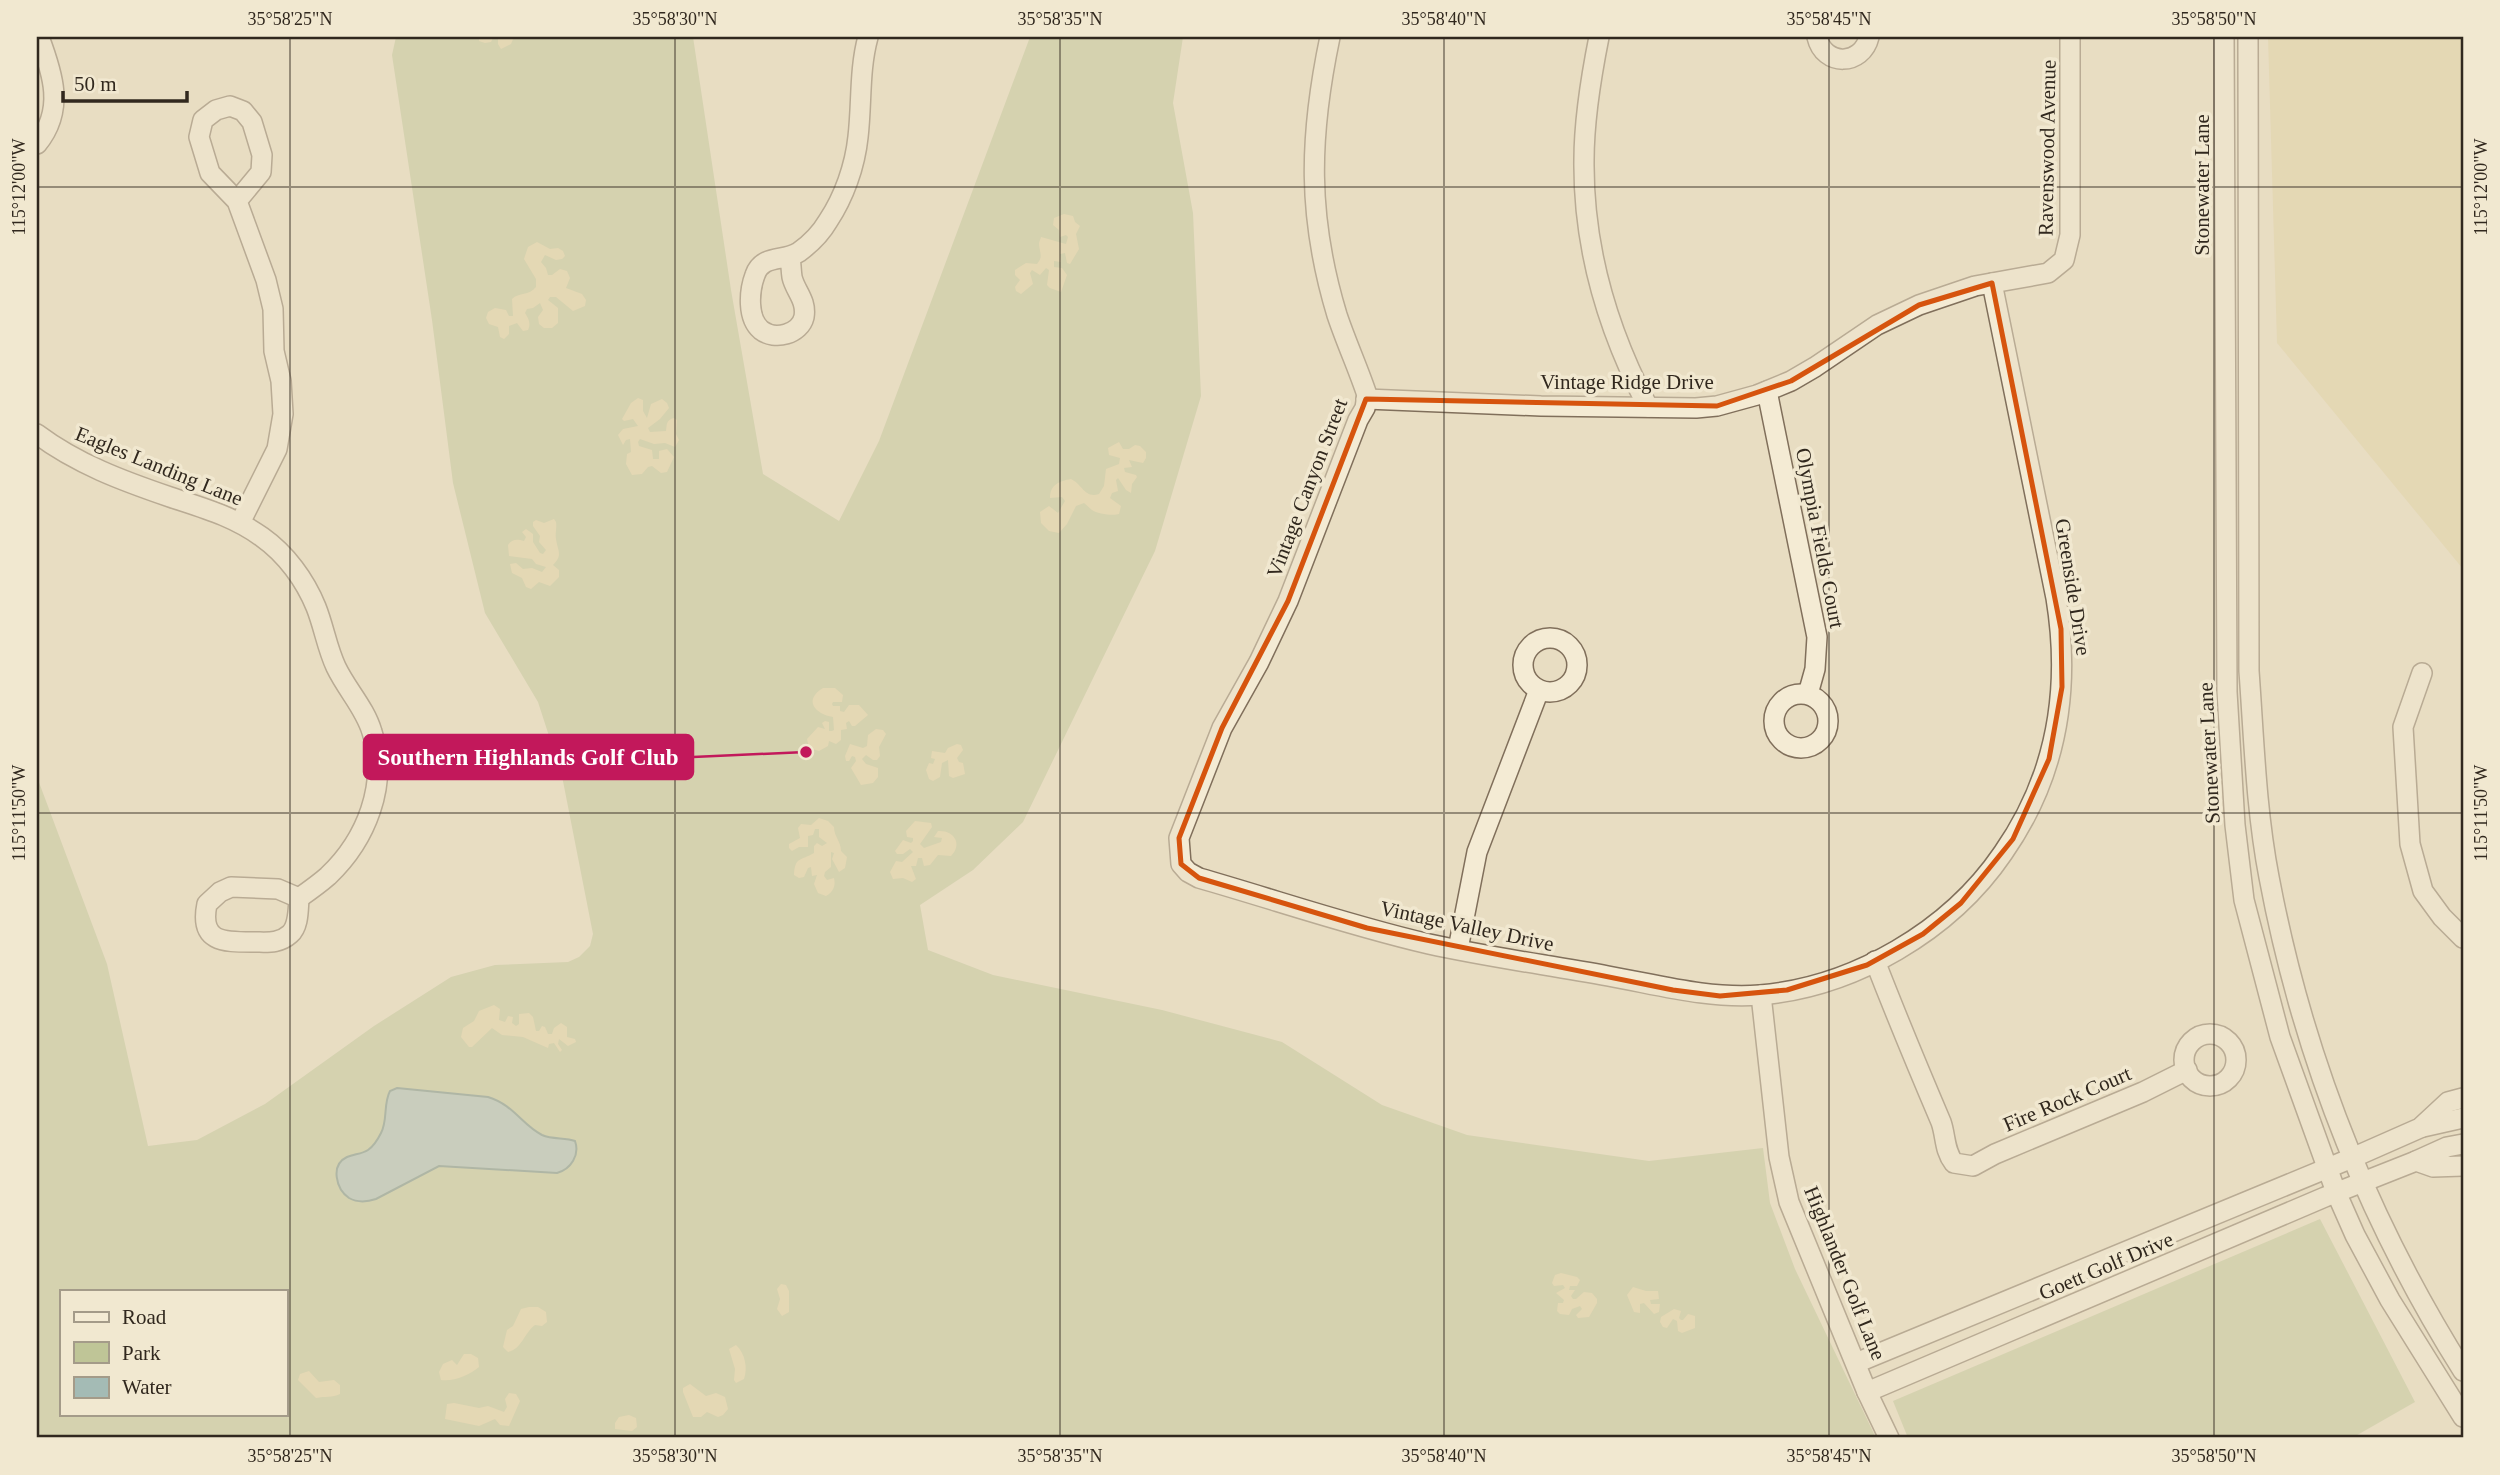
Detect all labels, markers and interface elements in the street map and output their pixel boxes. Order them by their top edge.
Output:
text: 35°58'25"N [248,9,332,29]
text: 35°58'30"N [633,9,717,29]
text: 35°58'35"N [1018,9,1102,29]
text: 35°58'40"N [1402,9,1486,29]
text: 35°58'45"N [1787,9,1871,29]
text: 35°58'50"N [2172,9,2256,29]
scale bar [63,60,187,104]
street label: Ravenswood Avenue [2033,60,2061,236]
text: 50 m [74,72,117,96]
street label: Stonewater Lane [2190,114,2214,256]
text: 115°12'00"W [9,138,29,236]
text: 115°12'00"W [2471,138,2491,236]
street label: Vintage Ridge Drive [1540,370,1714,394]
street label: Vintage Canyon Street [1262,395,1352,581]
street label: Eagles Landing Lane [72,421,246,511]
street label: Olympia Fields Court [1791,446,1849,630]
street label: Greenside Drive [2050,517,2096,657]
street label: Stonewater Lane [2193,682,2225,824]
callout: Southern Highlands Golf Club [364,735,693,779]
text: Southern Highlands Golf Club [377,745,679,770]
text: 115°11'50"W [9,765,29,861]
text: 115°11'50"W [2471,765,2491,861]
street label: Vintage Valley Drive [1378,896,1556,956]
street label: Fire Rock Court [1999,1061,2135,1137]
street label: Highlander Golf Lane [1799,1183,1891,1363]
street label: Goett Golf Drive [2035,1227,2177,1305]
legend [60,1290,287,1416]
text: Road [122,1305,167,1329]
text: Park [122,1341,161,1365]
text: Water [122,1375,172,1399]
text: 35°58'25"N [248,1446,332,1466]
text: 35°58'30"N [633,1446,717,1466]
text: 35°58'35"N [1018,1446,1102,1466]
text: 35°58'40"N [1402,1446,1486,1466]
text: 35°58'45"N [1787,1446,1871,1466]
text: 35°58'50"N [2172,1446,2256,1466]

